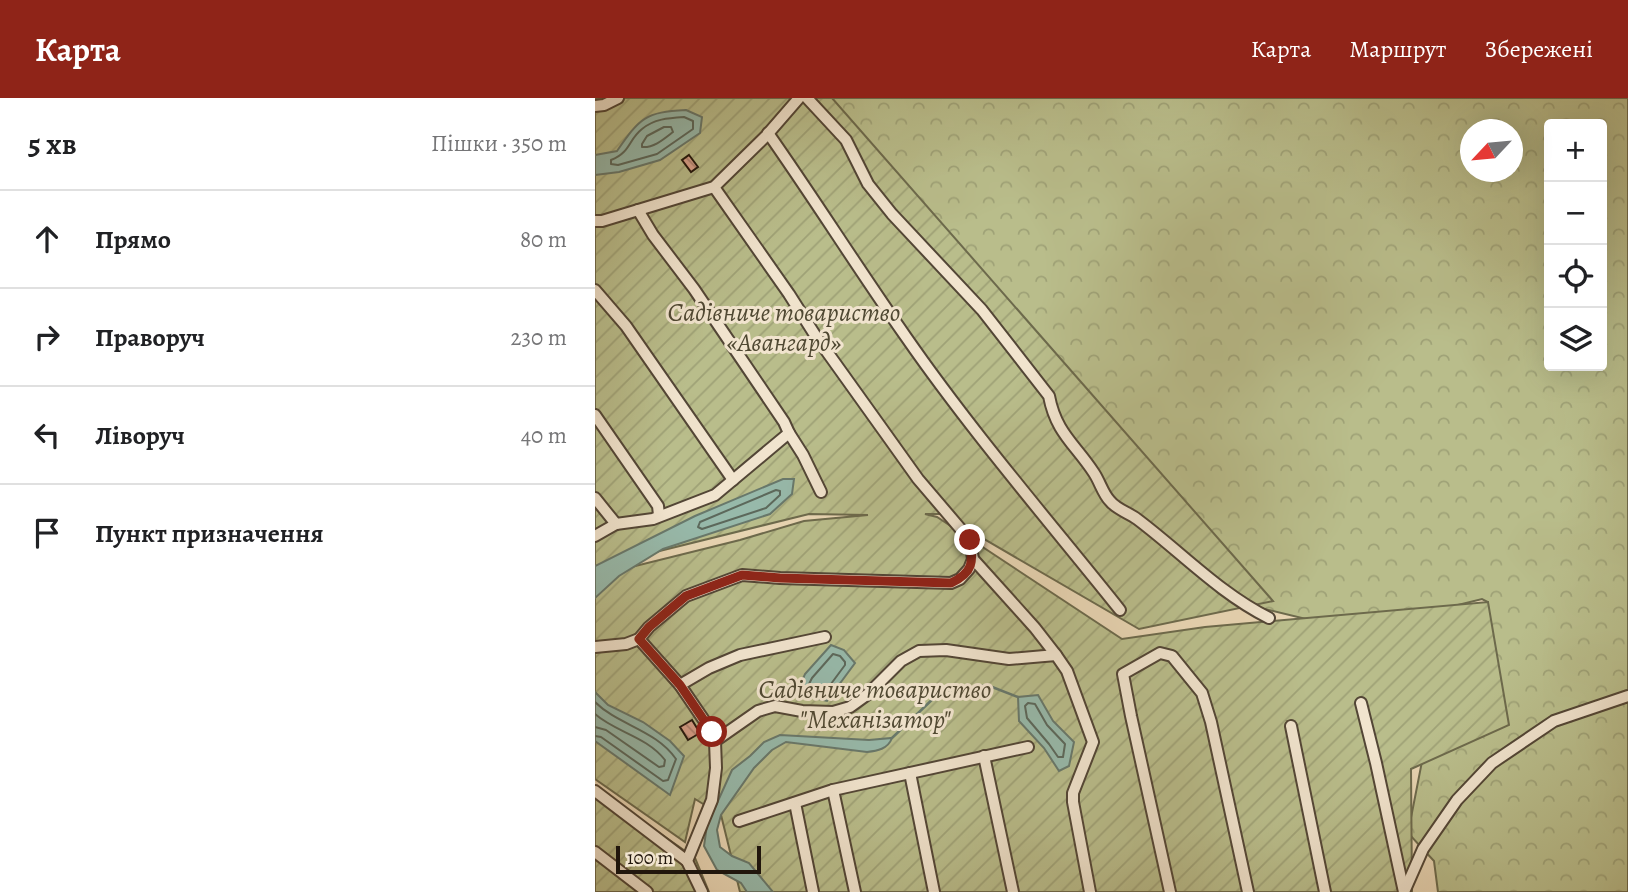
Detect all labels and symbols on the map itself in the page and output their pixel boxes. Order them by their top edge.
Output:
north arrow [1460,119,1523,182]
park label: Садівниче товариство «Авангард» [668,295,900,360]
route end [954,524,985,555]
park label: Садівниче товариство "Механізатор" [759,672,991,737]
route start [696,716,727,747]
scale bar [616,843,761,875]

